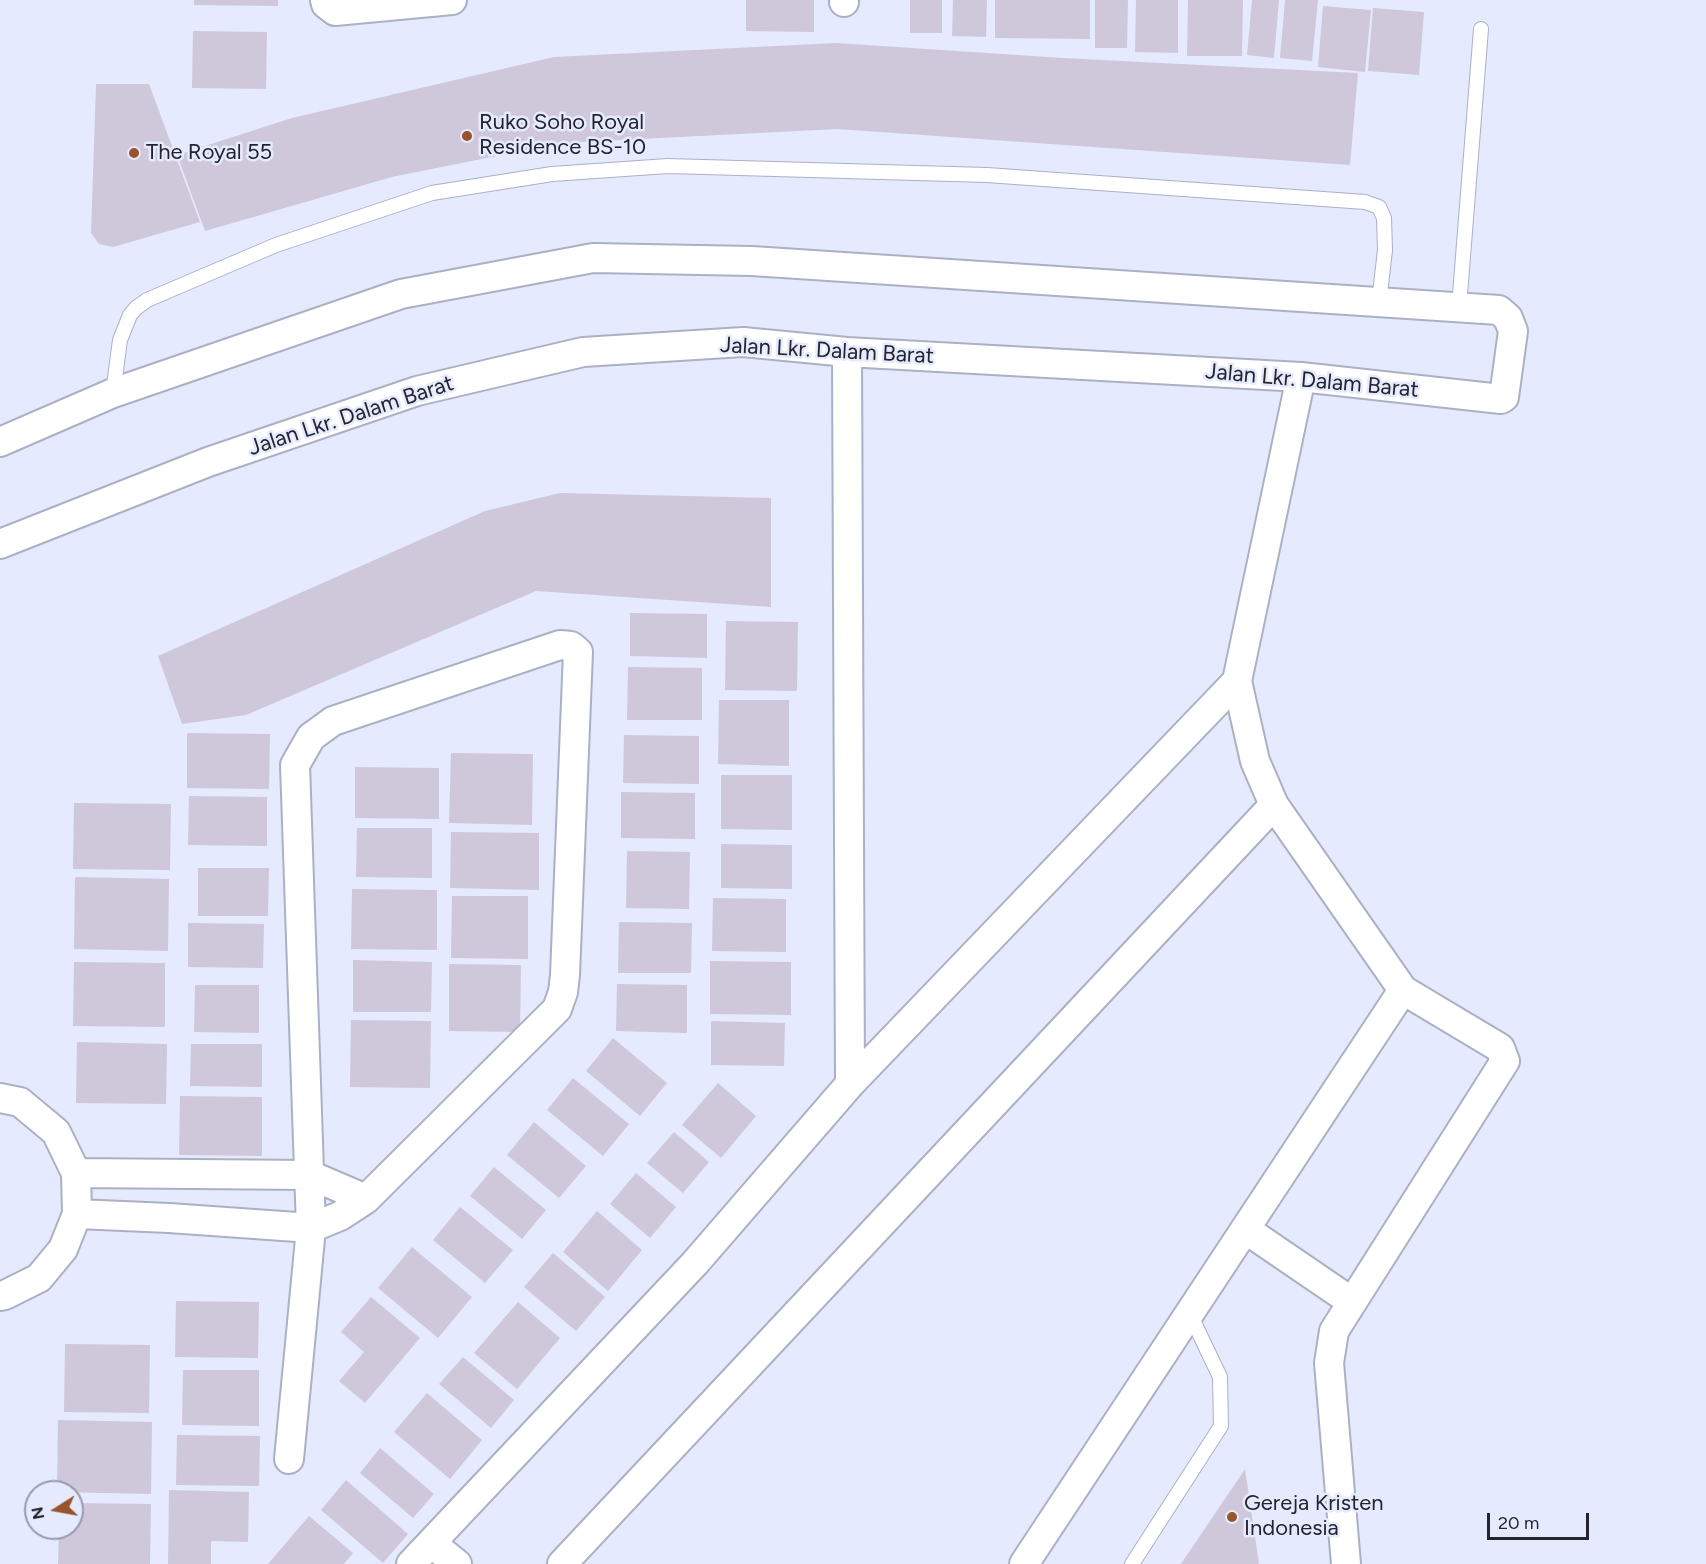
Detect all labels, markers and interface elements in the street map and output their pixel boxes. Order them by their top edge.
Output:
place label: Ruko Soho Royal Residence BS-10 [479,110,646,162]
marker: Ruko Soho Royal Residence BS-10 [460,129,474,143]
place label: The Royal 55 [146,140,272,166]
marker: The Royal 55 [127,146,141,160]
street label: Jalan Lkr. Dalam Barat [719,332,935,370]
street label: Jalan Lkr. Dalam Barat [1204,359,1420,403]
street label: Jalan Lkr. Dalam Barat [245,370,457,462]
north arrow [24,1480,84,1540]
place label: Gereja Kristen Indonesia [1244,1491,1383,1542]
scale bar [1490,1501,1592,1539]
text: N [27,1505,48,1521]
marker: Gereja Kristen Indonesia [1225,1510,1239,1524]
text: 20 m [1498,1512,1539,1534]

